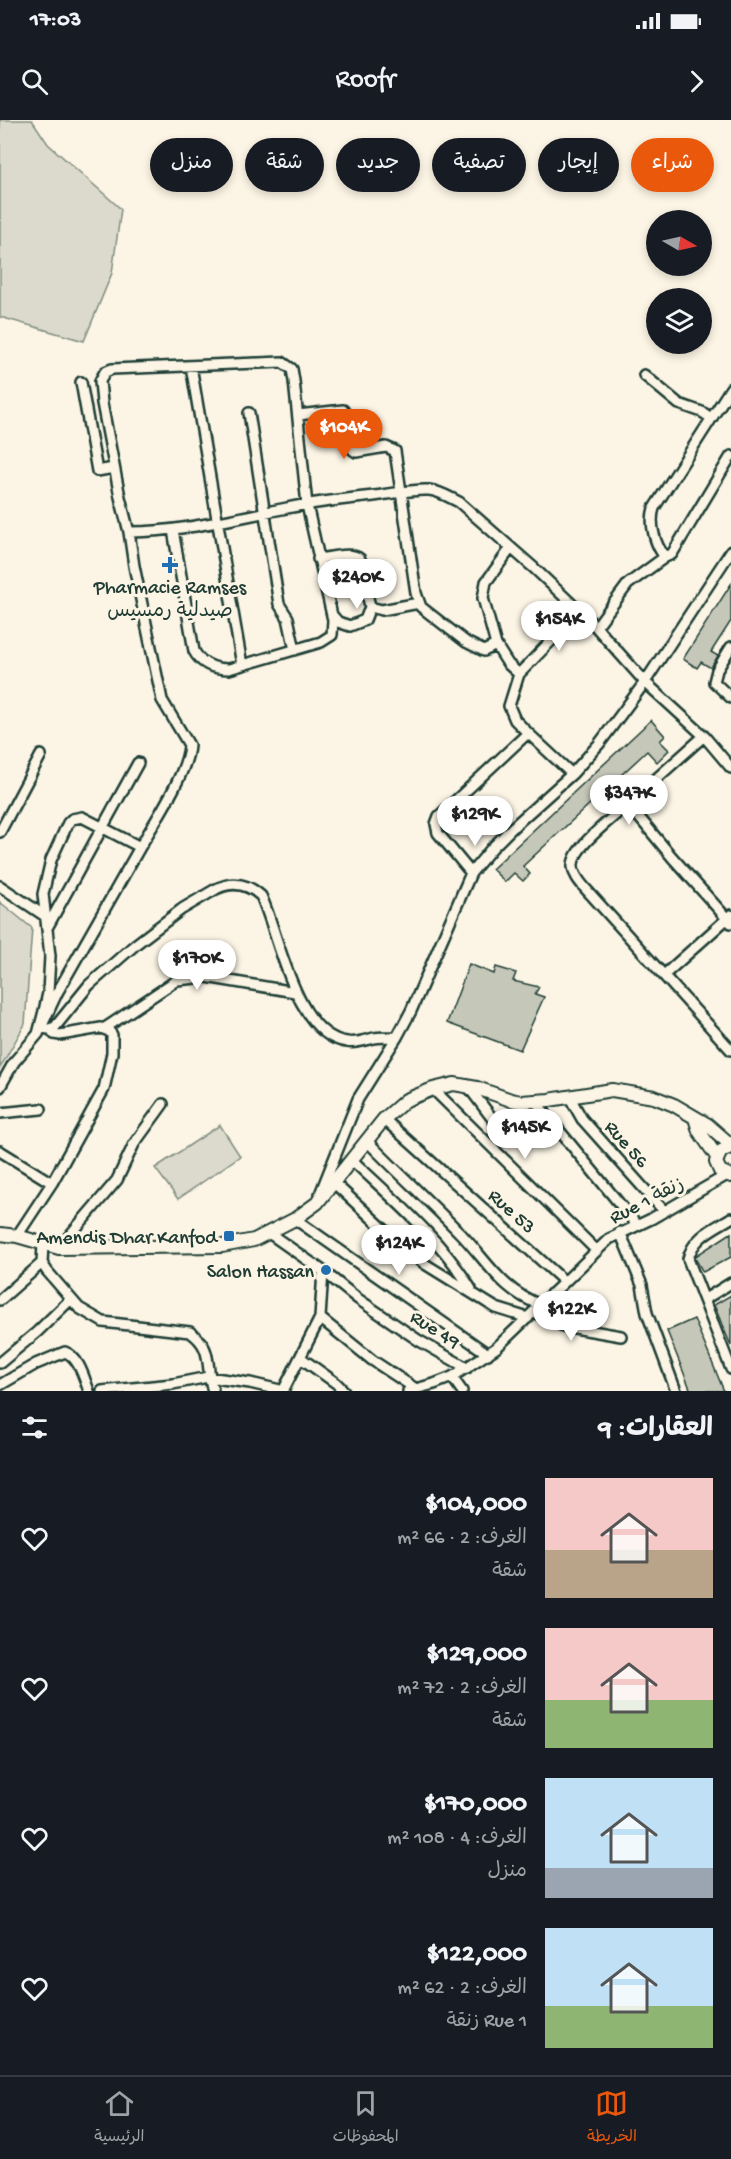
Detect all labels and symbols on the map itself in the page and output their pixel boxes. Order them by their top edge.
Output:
north arrow [646,210,712,276]
pin: $104K [302,409,386,460]
marker: Pharmacie Ramses صيدلية رمسيس [163,558,177,572]
pin: $240K [315,559,399,610]
place label: Pharmacie Ramses صيدلية رمسيس [93,578,247,624]
pin: $154K [517,601,601,652]
pin: $347K [587,775,671,826]
pin: $129K [433,796,517,847]
pin: $170K [155,940,239,991]
pin: $145K [483,1109,567,1160]
street label: Rue 56 [598,1117,653,1174]
street label: Rue 1 زنقة [606,1174,689,1231]
street label: Rue 53 [482,1185,539,1240]
pin: $124K [357,1225,441,1276]
place label: Amendis Dhar Kanfod [36,1228,219,1251]
marker: Amendis Dhar Kanfod [222,1229,236,1243]
place label: Salon Hassan [207,1262,314,1285]
marker: Salon Hassan [319,1263,333,1277]
pin: $122K [529,1291,613,1342]
street label: Rue 49 [405,1307,463,1355]

